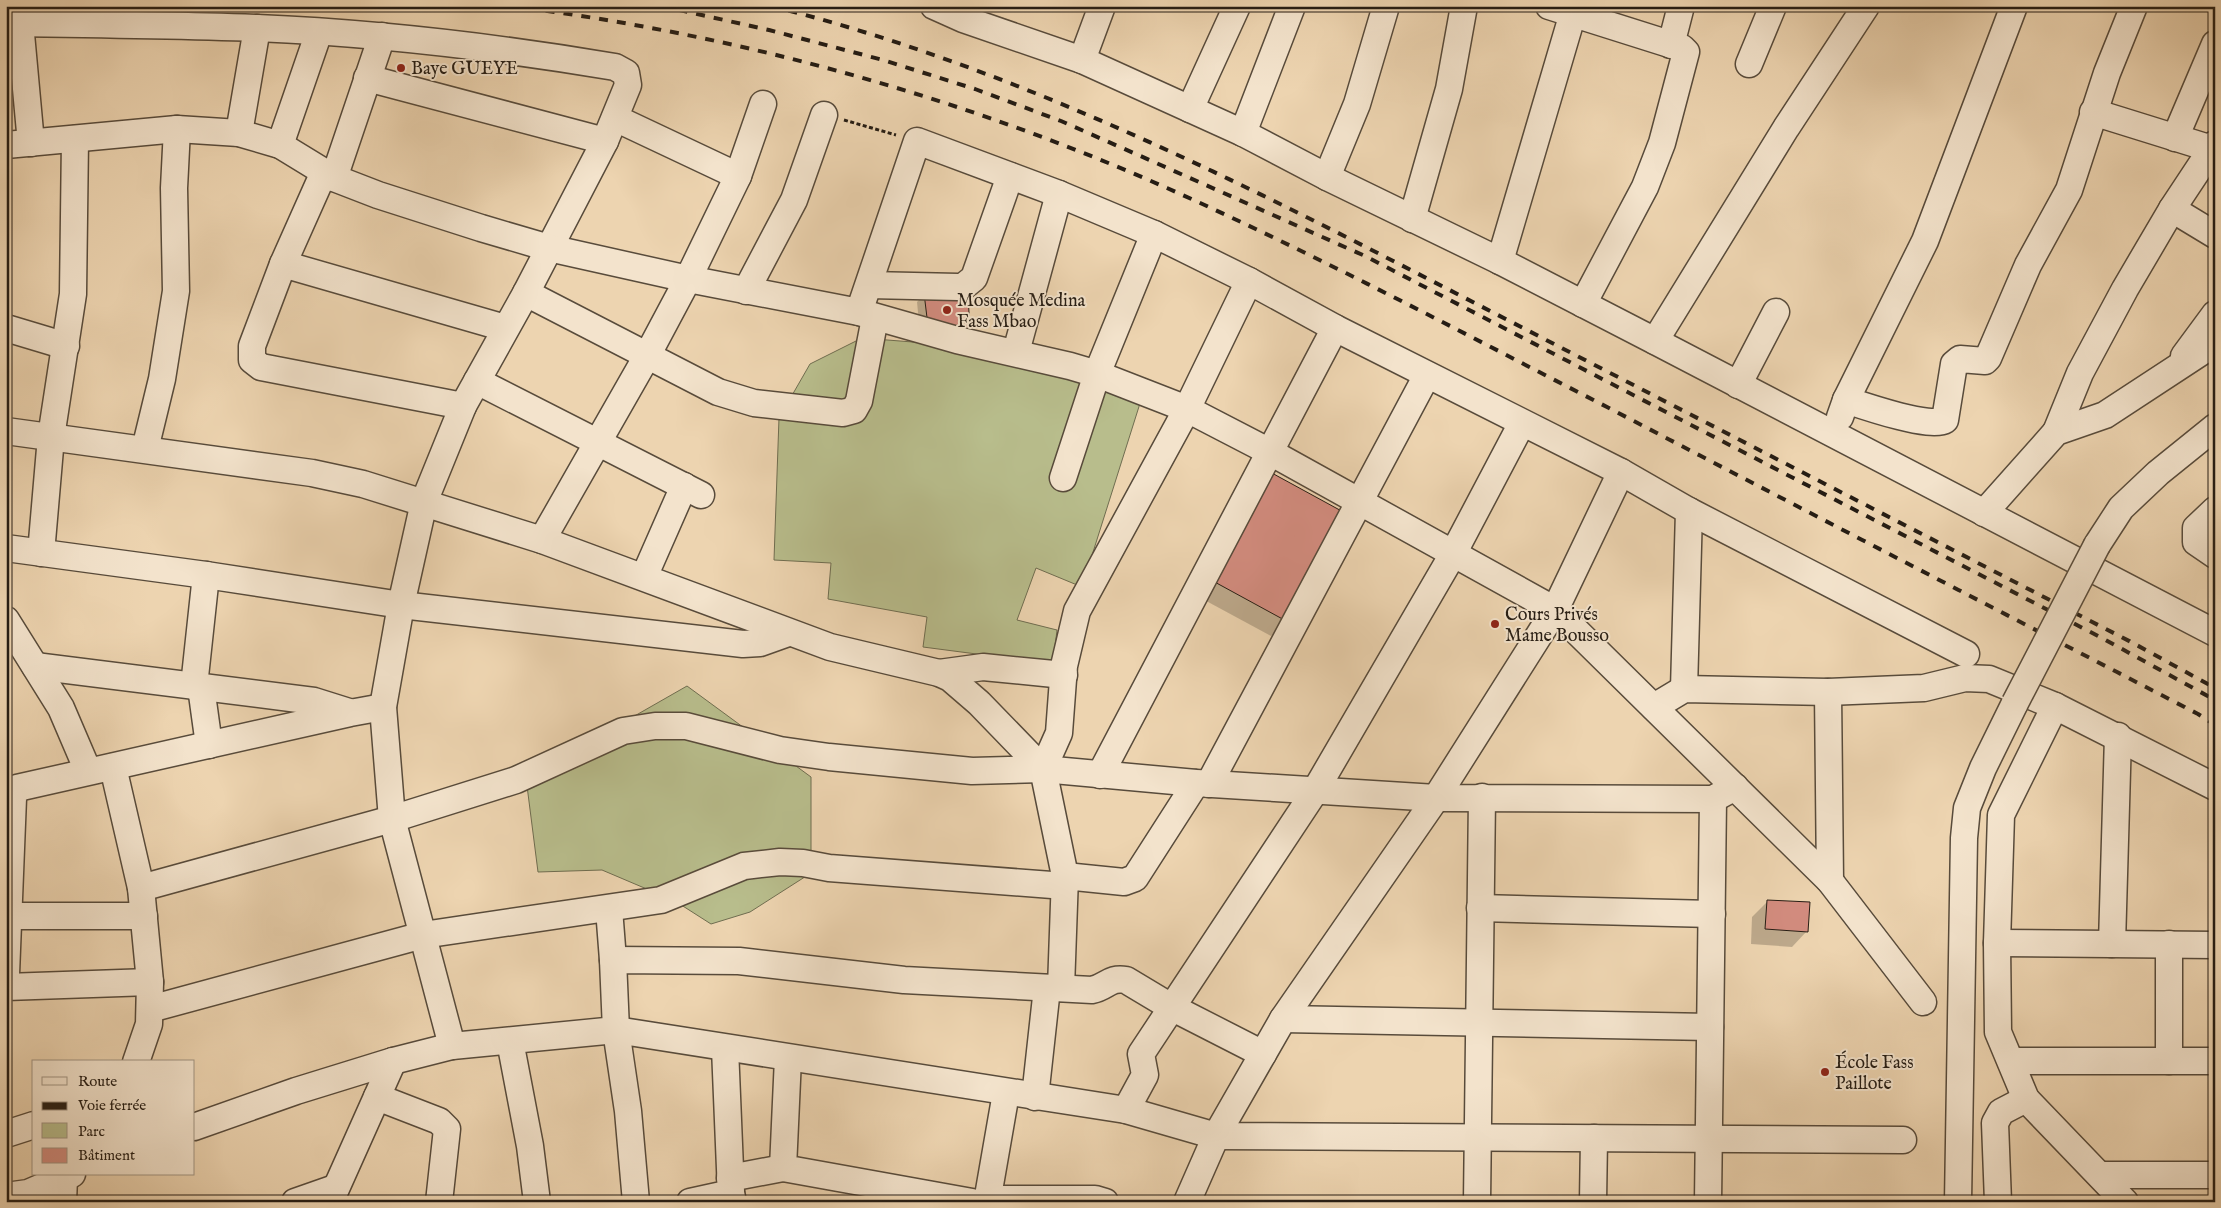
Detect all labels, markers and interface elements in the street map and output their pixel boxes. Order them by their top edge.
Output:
place label: Baye GUEYE [411,58,518,81]
marker: Baye GUEYE [395,62,407,74]
place label: Mosquée Medina Fass Mbao [957,290,1085,334]
marker: Mosquée Medina Fass Mbao [941,304,953,316]
place label: Cours Privés Mame Bousso [1505,604,1609,648]
marker: Cours Privés Mame Bousso [1489,618,1501,630]
place label: École Fass Paillote [1835,1050,1913,1096]
legend [32,1060,195,1176]
marker: École Fass Paillote [1819,1066,1831,1078]
text: Route [78,1072,117,1091]
text: Voie ferrée [77,1096,146,1115]
text: Parc [78,1122,105,1141]
text: Bâtiment [78,1146,135,1165]

